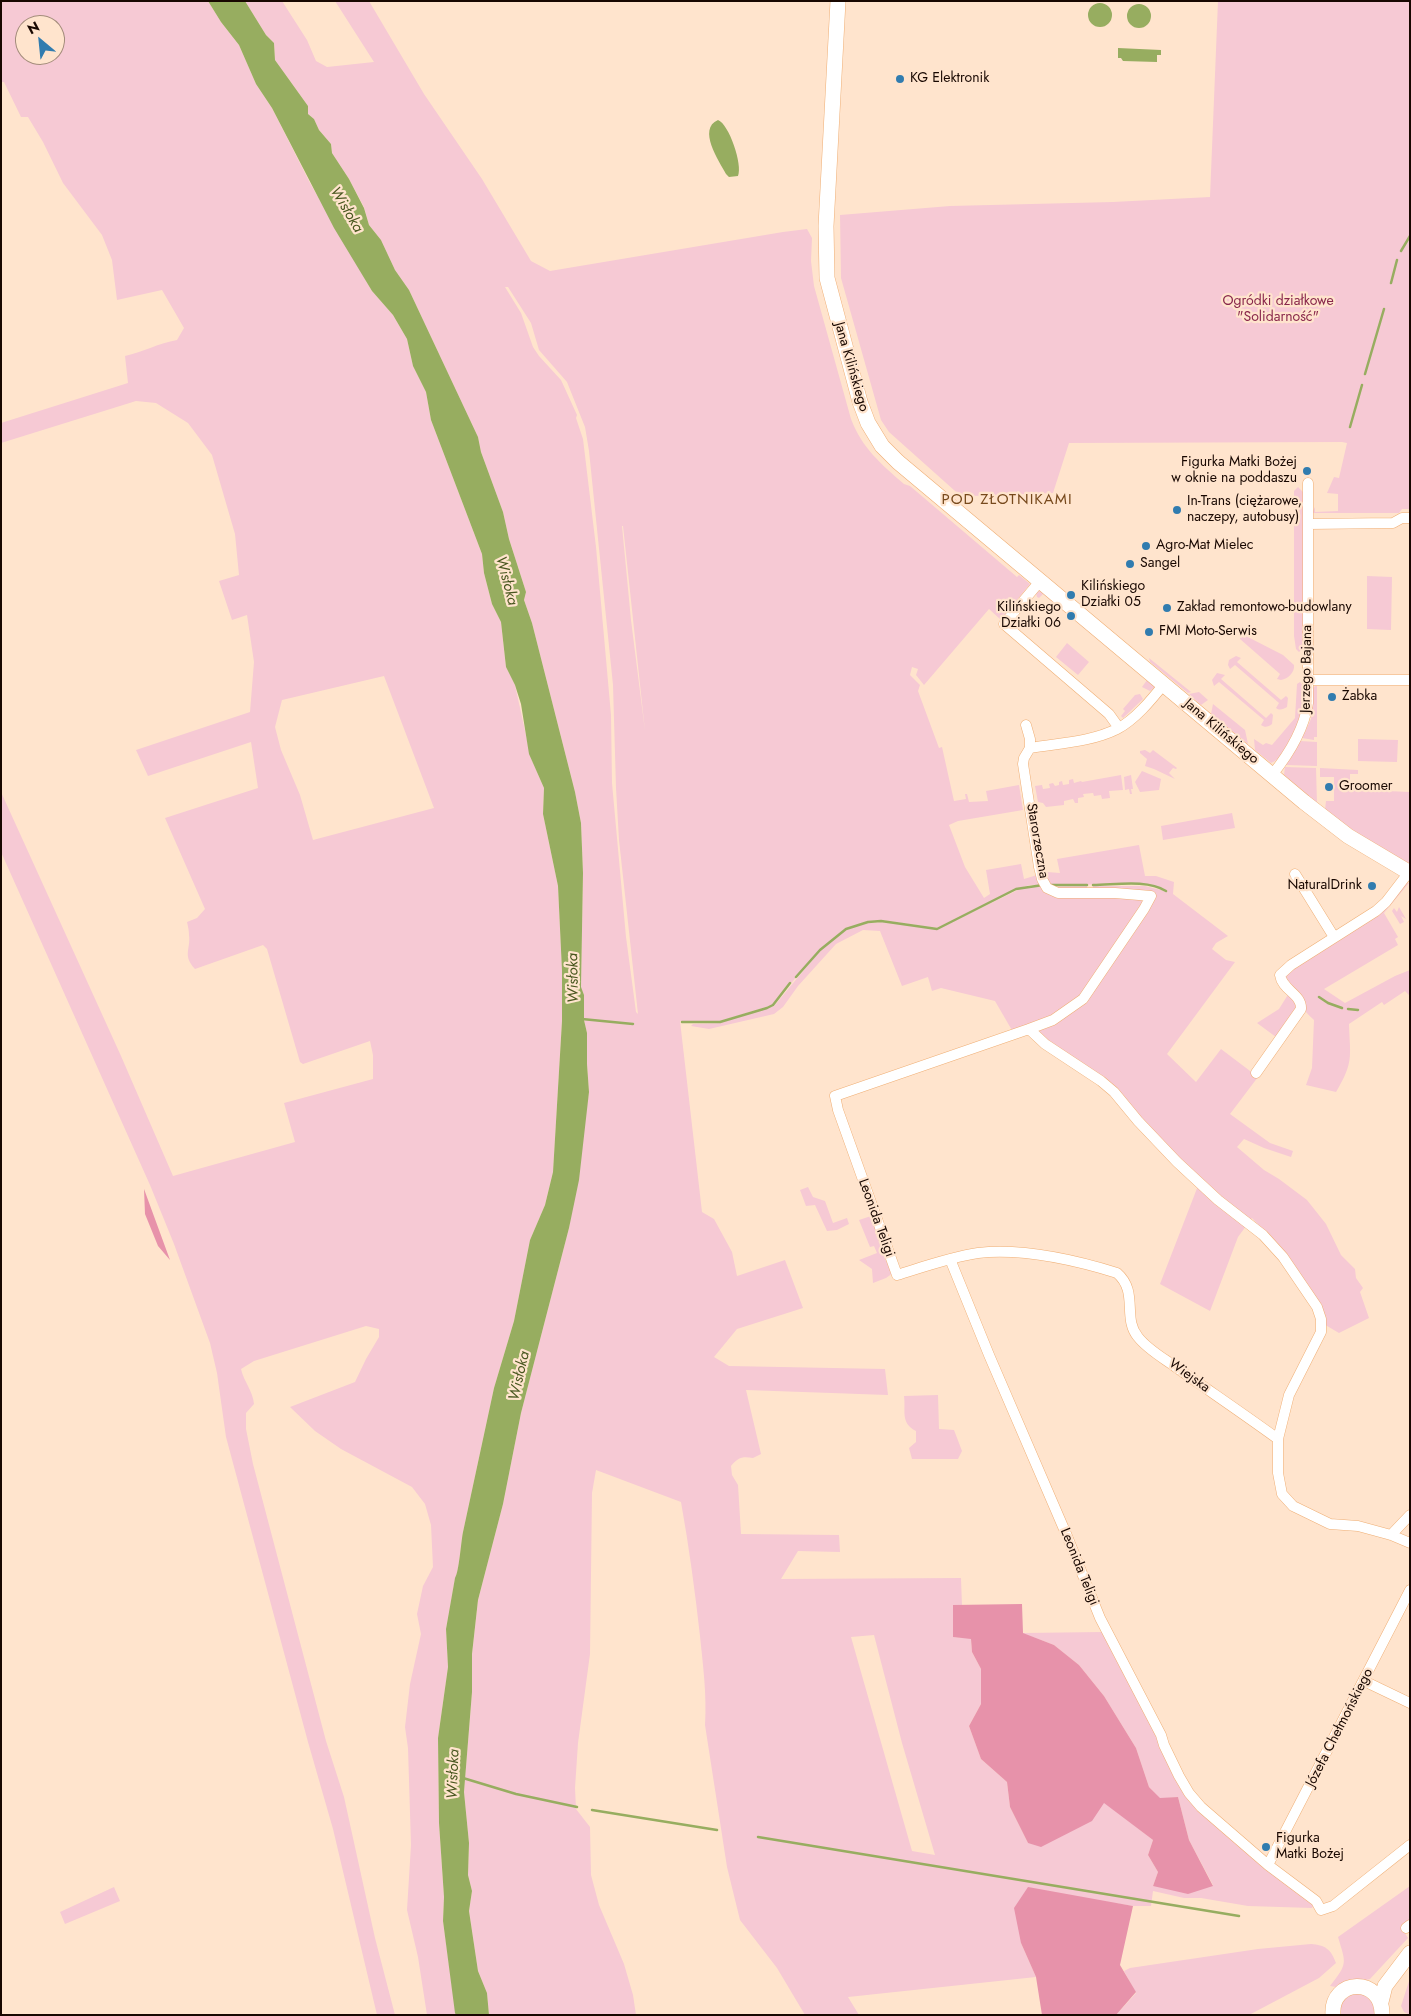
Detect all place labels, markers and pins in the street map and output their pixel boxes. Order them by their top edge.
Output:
place label: KG Elektronik [910,71,989,87]
marker: KG Elektronik [894,73,906,85]
place label: Figurka Matki Bożej w oknie na poddaszu [1171,455,1297,488]
marker: Figurka Matki Bożej w oknie na poddaszu [1301,465,1313,477]
place label: In-Trans (ciężarowe, naczepy, autobusy) [1187,494,1302,526]
marker: In-Trans (ciężarowe, naczepy, autobusy) [1171,504,1183,516]
place label: Agro-Mat Mielec [1156,538,1253,554]
marker: Agro-Mat Mielec [1140,540,1152,552]
place label: Sangel [1140,556,1180,572]
marker: Sangel [1124,558,1136,570]
place label: Kilińskiego Działki 05 [1081,579,1145,612]
marker: Kilińskiego Działki 05 [1065,589,1077,601]
place label: Kilińskiego Działki 06 [997,600,1061,632]
place label: Zakład remontowo-budowlany [1177,600,1352,616]
marker: Zakład remontowo-budowlany [1161,602,1173,614]
marker: Kilińskiego Działki 06 [1065,610,1077,622]
place label: FMI Moto-Serwis [1159,624,1257,640]
marker: FMI Moto-Serwis [1143,626,1155,638]
place label: Żabka [1342,689,1377,705]
marker: Żabka [1326,691,1338,703]
place label: Groomer [1339,779,1393,795]
marker: Groomer [1323,781,1335,793]
place label: NaturalDrink [1287,878,1362,894]
marker: NaturalDrink [1366,880,1378,892]
place label: Figurka Matki Bożej [1276,1831,1344,1864]
marker: Figurka Matki Bożej [1260,1841,1272,1853]

